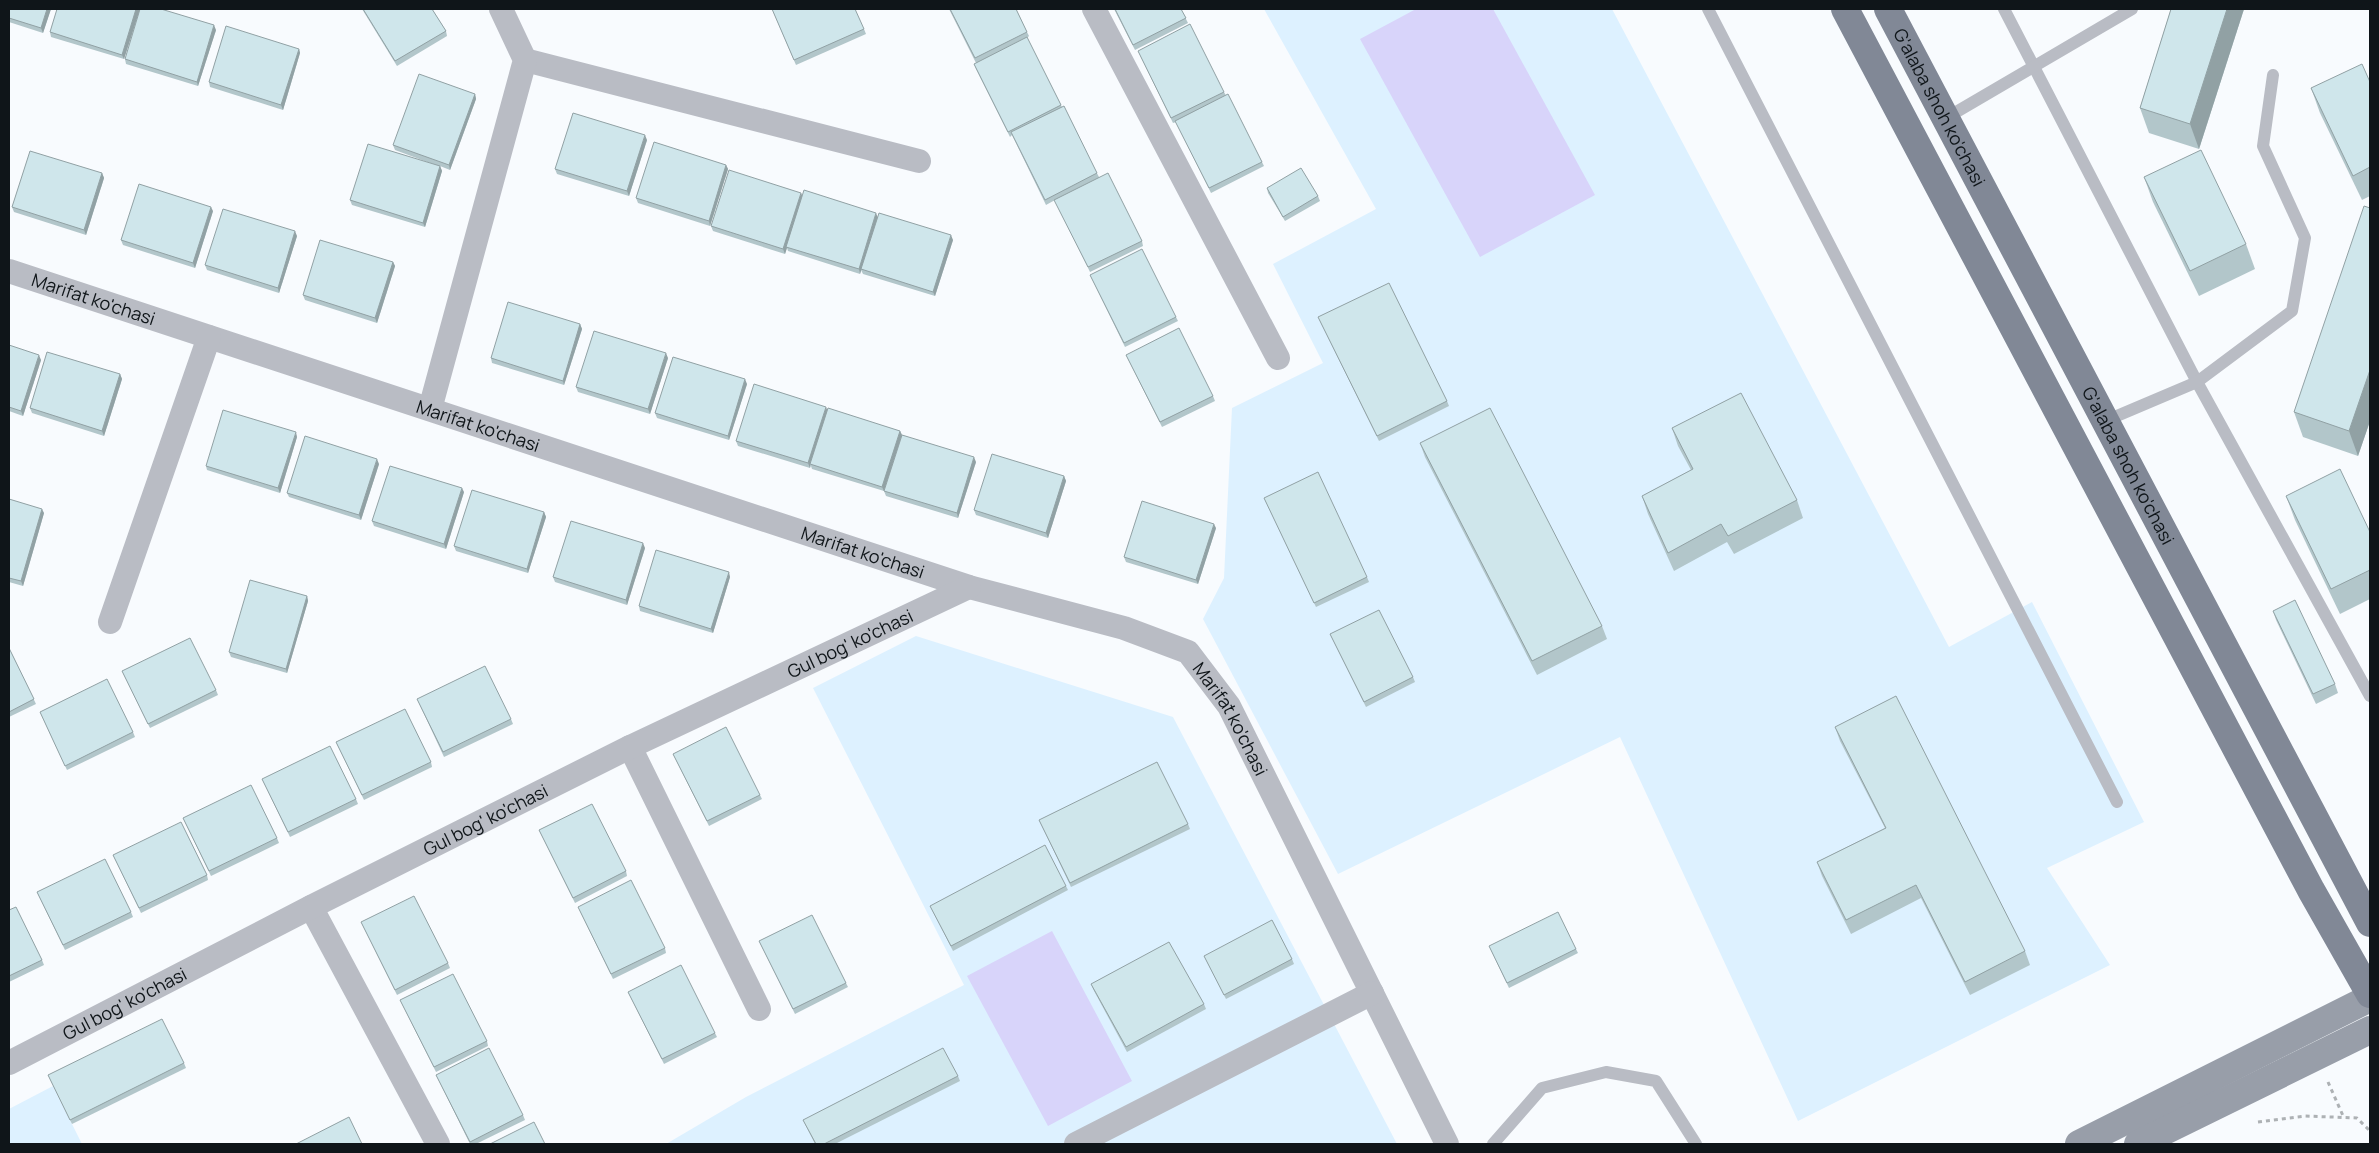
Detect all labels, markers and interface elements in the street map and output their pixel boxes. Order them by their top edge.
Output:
street label: G'alaba shoh ko'chasi [1888,24,1991,190]
street label: Marifat ko'chasi [29,267,158,330]
street label: G'alaba shoh ko'chasi [2077,382,2180,549]
street label: Marifat ko'chasi [413,394,543,457]
street label: Marifat ko'chasi [798,521,928,584]
street label: Gul bog' ko'chasi [783,603,917,683]
street label: Marifat ko'chasi [1188,657,1274,780]
street label: Gul bog' ko'chasi [419,778,552,861]
street label: Gul bog' ko'chasi [58,961,191,1045]

